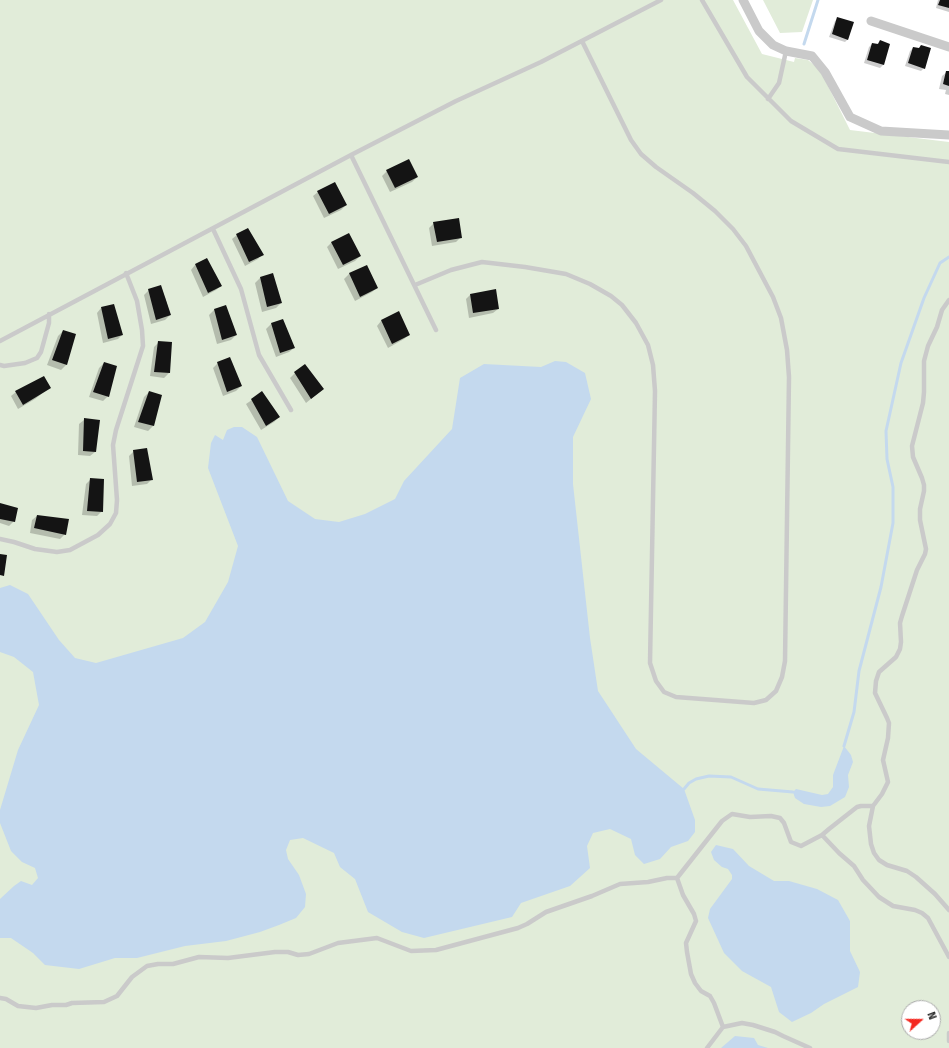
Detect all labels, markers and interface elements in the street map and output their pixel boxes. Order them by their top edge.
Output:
north arrow [901,1000,941,1040]
text: N [924,1010,939,1022]

